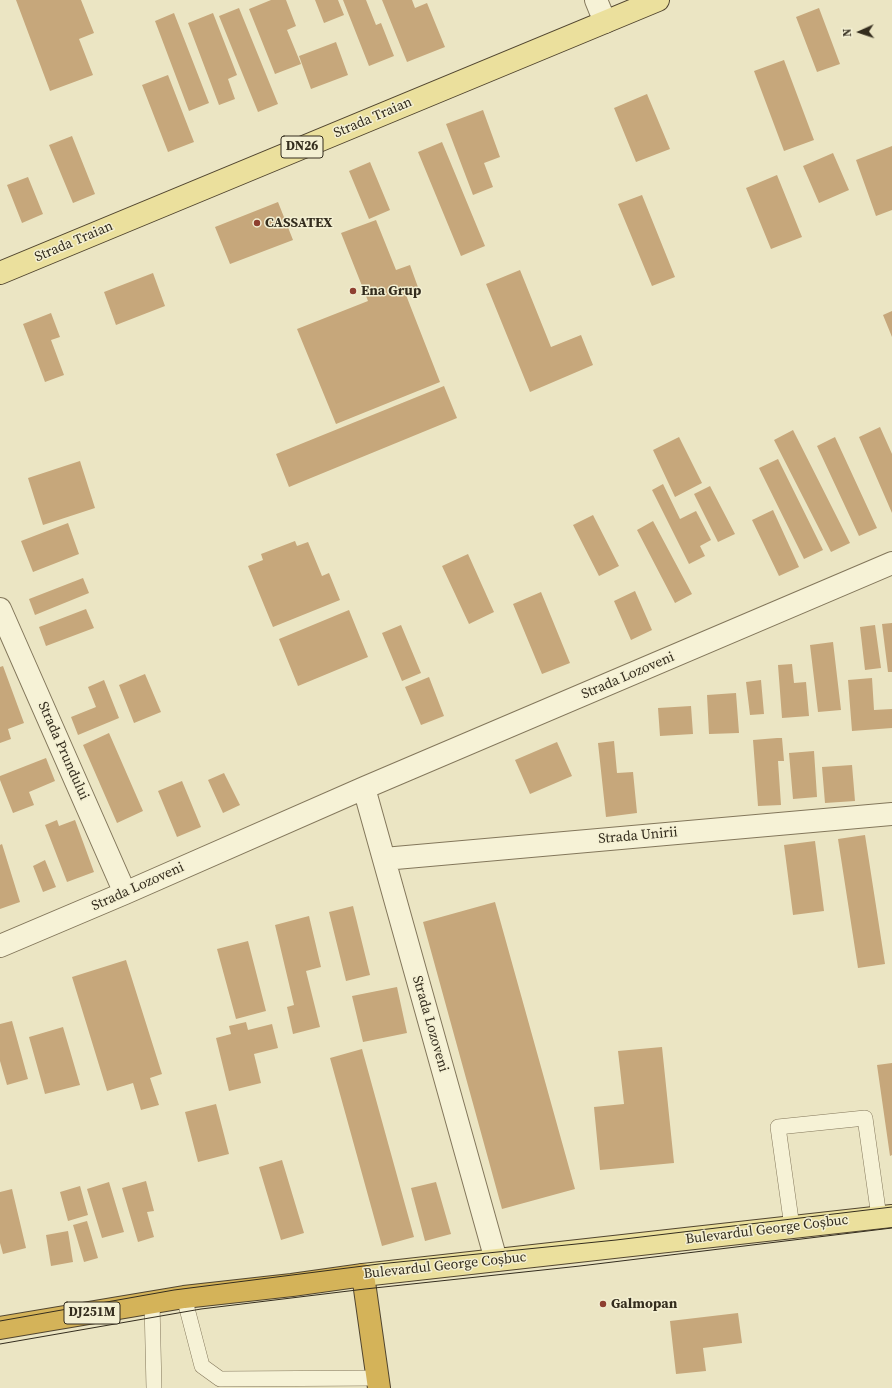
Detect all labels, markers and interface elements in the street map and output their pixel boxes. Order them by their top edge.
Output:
north arrow [840,12,880,52]
text: N [840,28,855,37]
street label: Strada Traian [331,94,415,142]
road number: DN26 [281,136,323,158]
place label: CASSATEX [265,215,332,231]
street label: Strada Traian [32,218,116,266]
marker: CASSATEX [252,218,262,228]
place label: Ena Grup [361,283,421,299]
marker: Ena Grup [348,286,358,296]
street label: Strada Lozoveni [579,649,677,703]
street label: Strada Prundului [34,699,92,803]
street label: Strada Unirii [598,824,678,848]
street label: Strada Lozoveni [89,859,187,915]
street label: Strada Lozoveni [408,974,452,1074]
street label: Bulevardul George Coșbuc [685,1212,849,1248]
street label: Bulevardul George Coșbuc [363,1249,527,1283]
place label: Galmopan [611,1296,677,1312]
marker: Galmopan [598,1299,608,1309]
road number: DJ251M [64,1302,120,1324]

